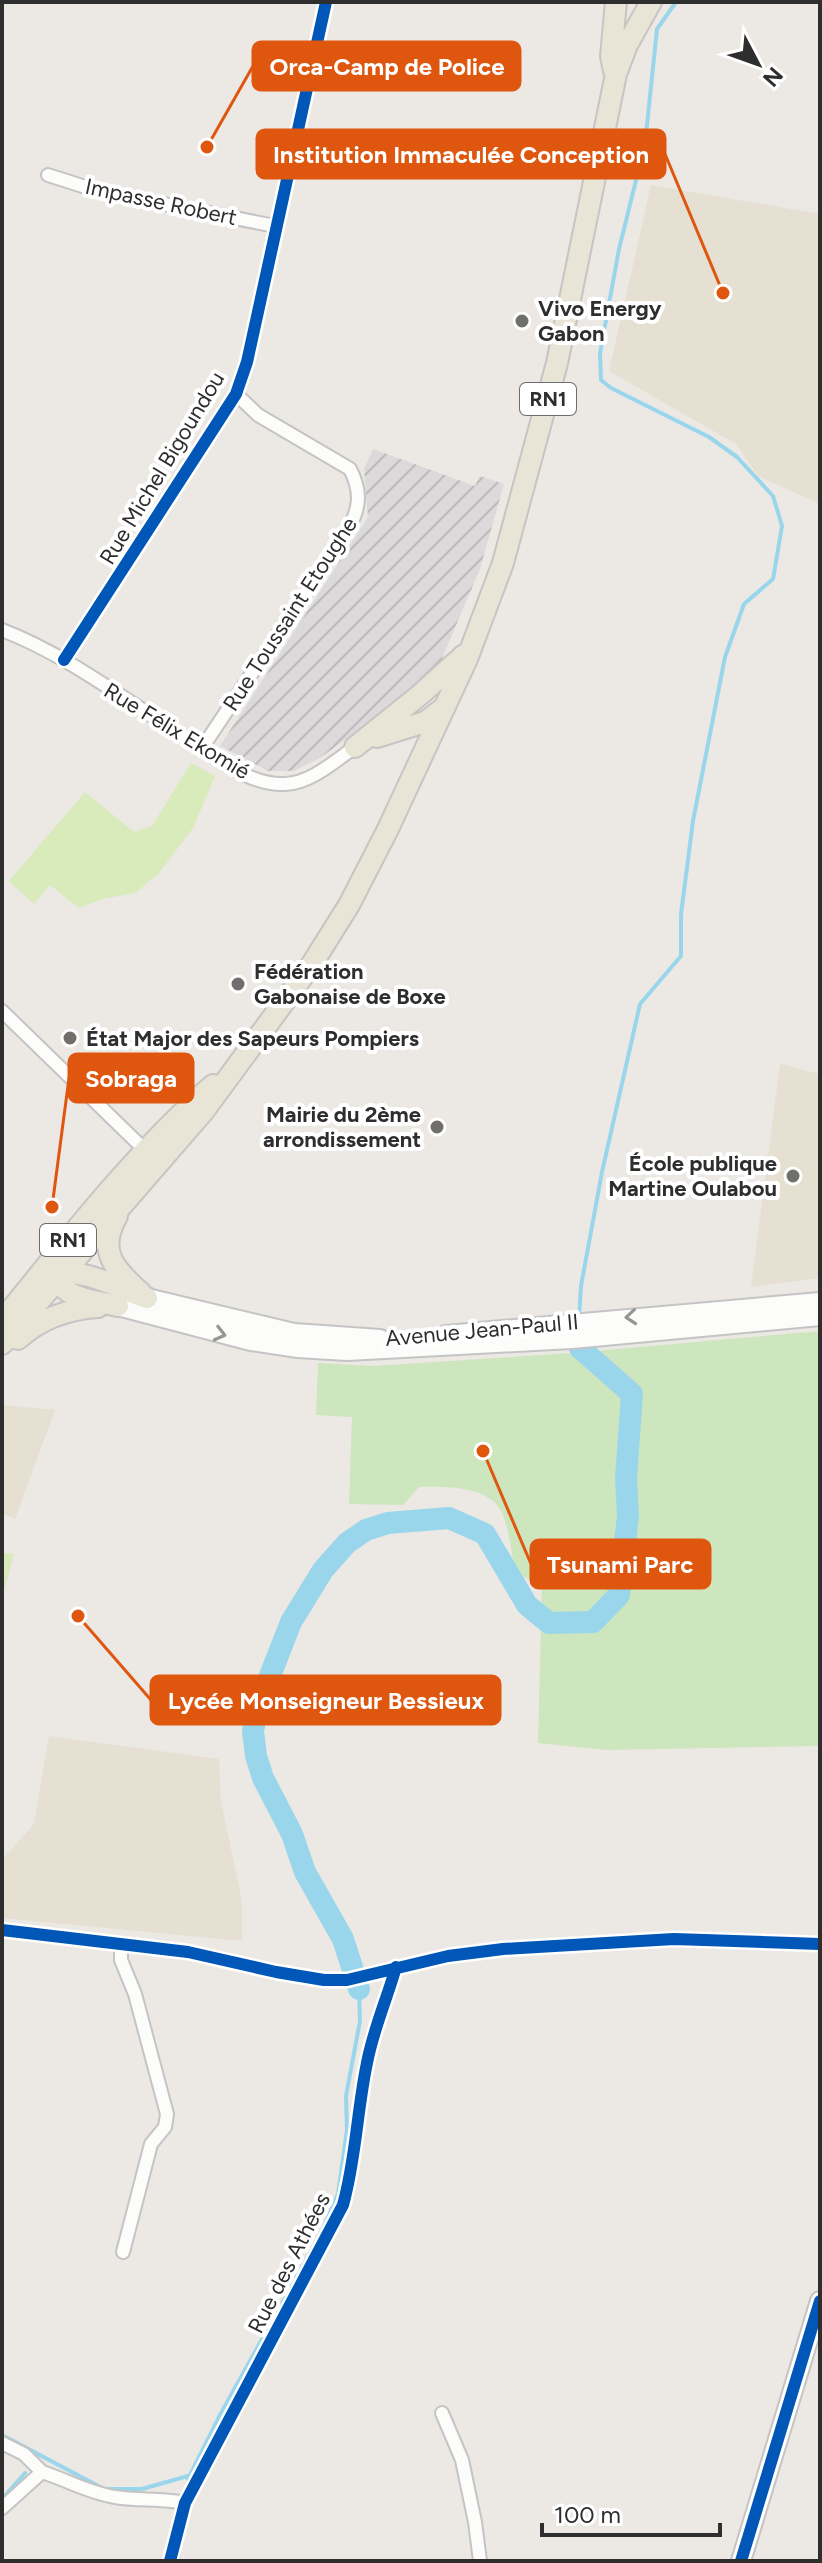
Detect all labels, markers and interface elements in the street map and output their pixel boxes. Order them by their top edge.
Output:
north arrow [718,24,798,104]
callout: Orca-Camp de Police [253,42,520,90]
text: Orca-Camp de Police [270,52,504,81]
text: N [757,62,788,92]
callout: Institution Immaculée Conception [257,130,665,178]
text: Institution Immaculée Conception [273,140,649,169]
street label: Impasse Robert [83,173,239,231]
place label: Vivo Energy Gabon [538,295,662,347]
marker: Vivo Energy Gabon [513,312,531,330]
street label: Rue Michel Bigoundou [94,367,230,569]
road number: RN1 [520,383,576,415]
street label: Rue Toussaint Etoughe [217,512,363,716]
street label: Rue Félix Ekomié [99,677,255,785]
place label: Fédération Gabonaise de Boxe [254,958,446,1010]
marker: Fédération Gabonaise de Boxe [229,975,247,993]
place label: État Major des Sapeurs Pompiers [86,1025,419,1052]
marker: État Major des Sapeurs Pompiers [61,1029,79,1047]
callout: Sobraga [69,1054,193,1102]
text: Sobraga [85,1064,177,1093]
place label: Mairie du 2ème arrondissement [263,1101,421,1153]
marker: Mairie du 2ème arrondissement [428,1118,446,1136]
place label: École publique Martine Oulabou [608,1150,777,1202]
marker: École publique Martine Oulabou [784,1167,802,1185]
road number: RN1 [40,1224,96,1256]
street label: Avenue Jean-Paul II [384,1308,580,1352]
one-way arrow [624,1308,637,1325]
one-way arrow [213,1325,227,1342]
callout: Tsunami Parc [531,1540,710,1588]
text: Tsunami Parc [547,1550,693,1579]
callout: Lycée Monseigneur Bessieux [151,1676,500,1724]
text: Lycée Monseigneur Bessieux [168,1686,484,1715]
street label: Rue des Athées [242,2188,336,2338]
scale bar [542,2487,720,2537]
text: 100 m [554,2500,621,2529]

